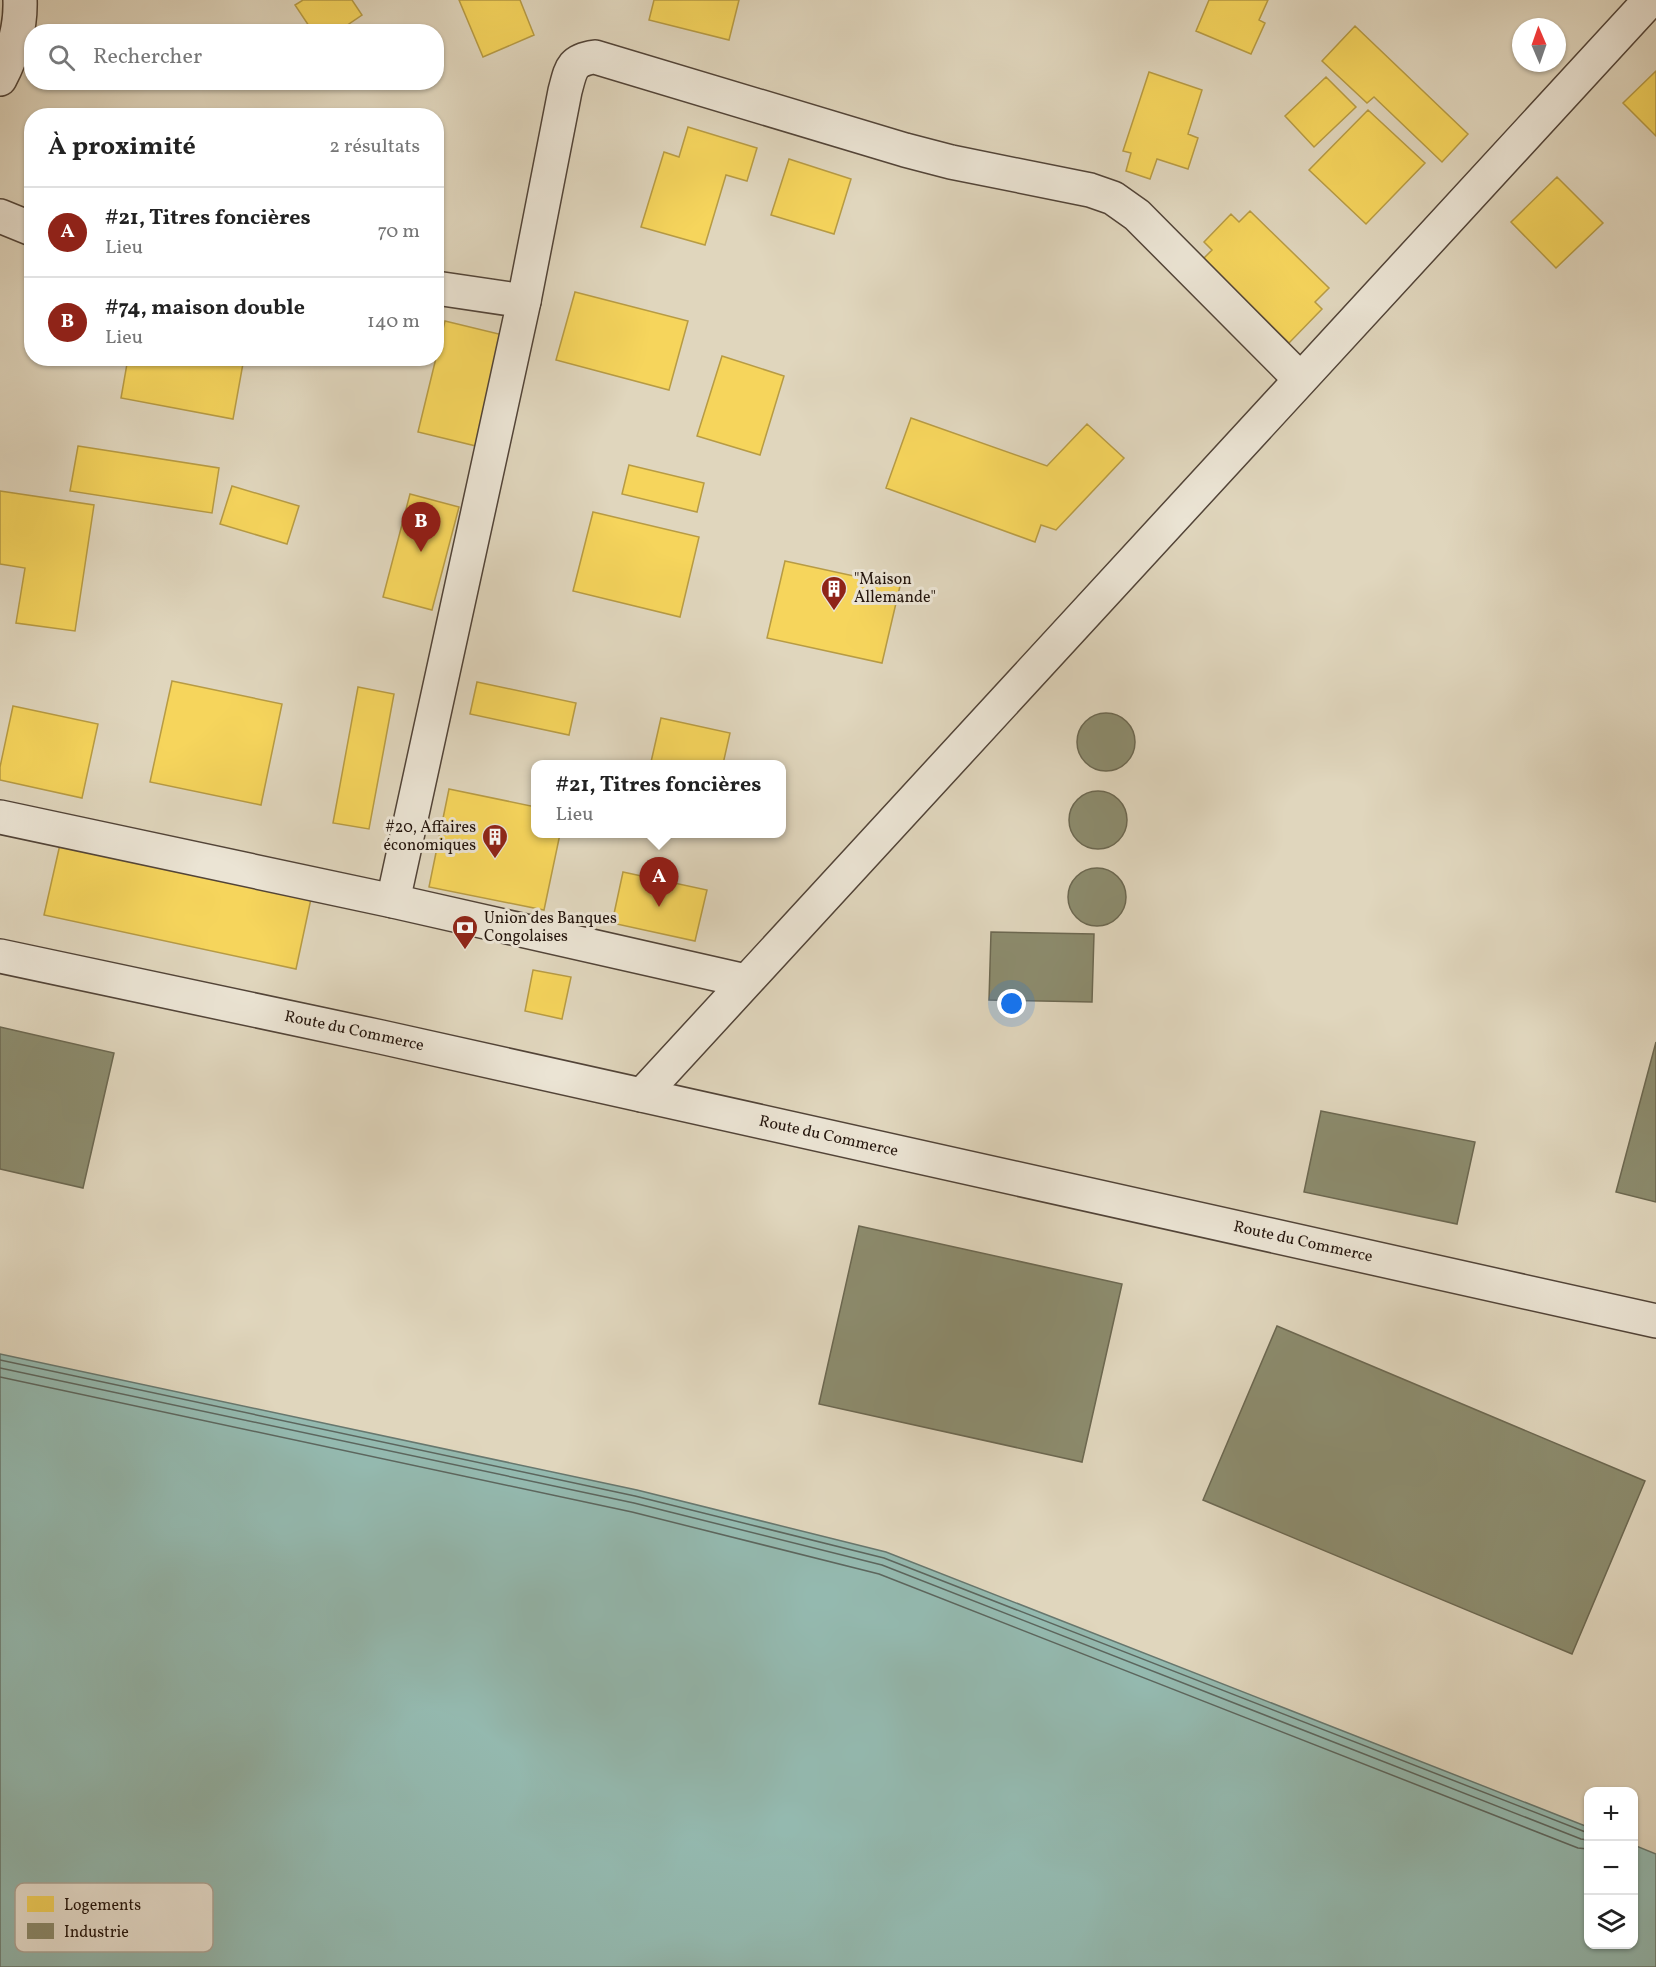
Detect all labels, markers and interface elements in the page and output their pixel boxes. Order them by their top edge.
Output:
north arrow [1512,18,1566,72]
search box [24,24,444,90]
icon: search [45,41,78,74]
text: Rechercher [93,42,202,73]
text: À proximité [48,129,196,165]
text: 2 résultats [329,133,420,161]
text: #21, Titres foncières [105,203,311,234]
text: A [60,218,75,246]
text: 70 m [377,218,420,246]
text: Lieu [105,234,143,262]
text: #74, maison double [105,293,305,324]
text: B [61,308,74,336]
text: 140 m [367,308,420,336]
text: Lieu [105,324,143,352]
pin: B [402,502,440,552]
place label: "Maison Allemande" [854,569,936,609]
building icon: "Maison Allemande" [819,574,849,612]
popup [531,760,786,838]
text: #21, Titres foncières [556,770,761,801]
text: Lieu [556,801,594,829]
place label: #20, Affaires économiques [384,817,476,857]
building icon: #20, Affaires économiques [480,822,510,860]
pin: A [640,858,678,907]
place label: Union des Banques Congolaises [484,908,617,948]
bank icon: Union des Banques Congolaises [450,913,480,951]
your location [997,989,1026,1018]
street label: Route du Commerce [282,1006,426,1057]
street label: Route du Commerce [757,1111,900,1163]
street label: Route du Commerce [1231,1216,1375,1269]
map controls [1584,1787,1638,1949]
button: + [1584,1787,1638,1841]
button: − [1584,1841,1638,1895]
legend [15,1883,213,1952]
text: Logements [64,1895,141,1917]
button: layers [1584,1895,1638,1949]
text: Industrie [64,1922,129,1944]

